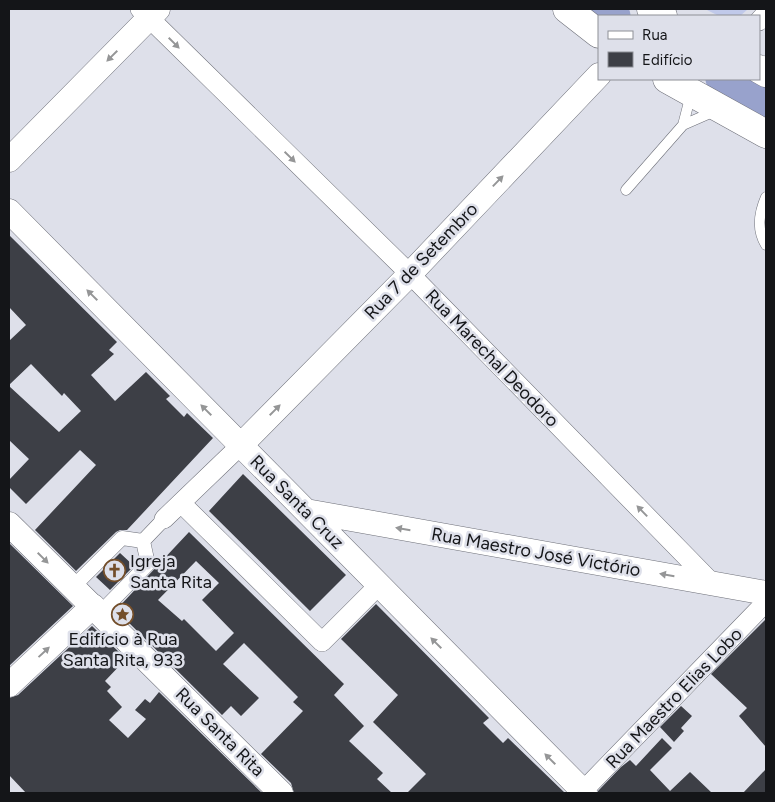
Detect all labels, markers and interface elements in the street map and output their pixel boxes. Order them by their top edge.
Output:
legend [598,15,760,80]
text: Rua [642,26,667,44]
one-way arrow [168,37,180,49]
one-way arrow [106,50,118,62]
text: Edifício [642,51,693,69]
one-way arrow [284,151,296,163]
one-way arrow [492,175,504,187]
street label: Rua 7 de Setembro [360,198,482,324]
street label: Rua Marechal Deodoro [421,285,563,431]
one-way arrow [86,289,98,301]
one-way arrow [201,404,213,416]
one-way arrow [269,404,281,416]
street label: Rua Santa Cruz [246,451,349,554]
one-way arrow [636,506,648,518]
street label: Rua Maestro José Victório [430,523,642,581]
one-way arrow [395,524,411,532]
place label: Igreja Santa Rita [130,550,212,593]
one-way arrow [37,552,49,564]
church icon: Igreja Santa Rita [102,559,126,583]
one-way arrow [658,571,674,579]
place icon: Edifício à Rua Santa Rita, 933 [111,602,135,626]
street label: Rua Maestro Elias Lobo [601,623,747,773]
place label: Edifício à Rua Santa Rita, 933 [63,628,183,671]
one-way arrow [430,637,442,649]
one-way arrow [38,646,50,658]
street label: Rua Santa Rita [171,683,269,781]
one-way arrow [544,753,556,765]

